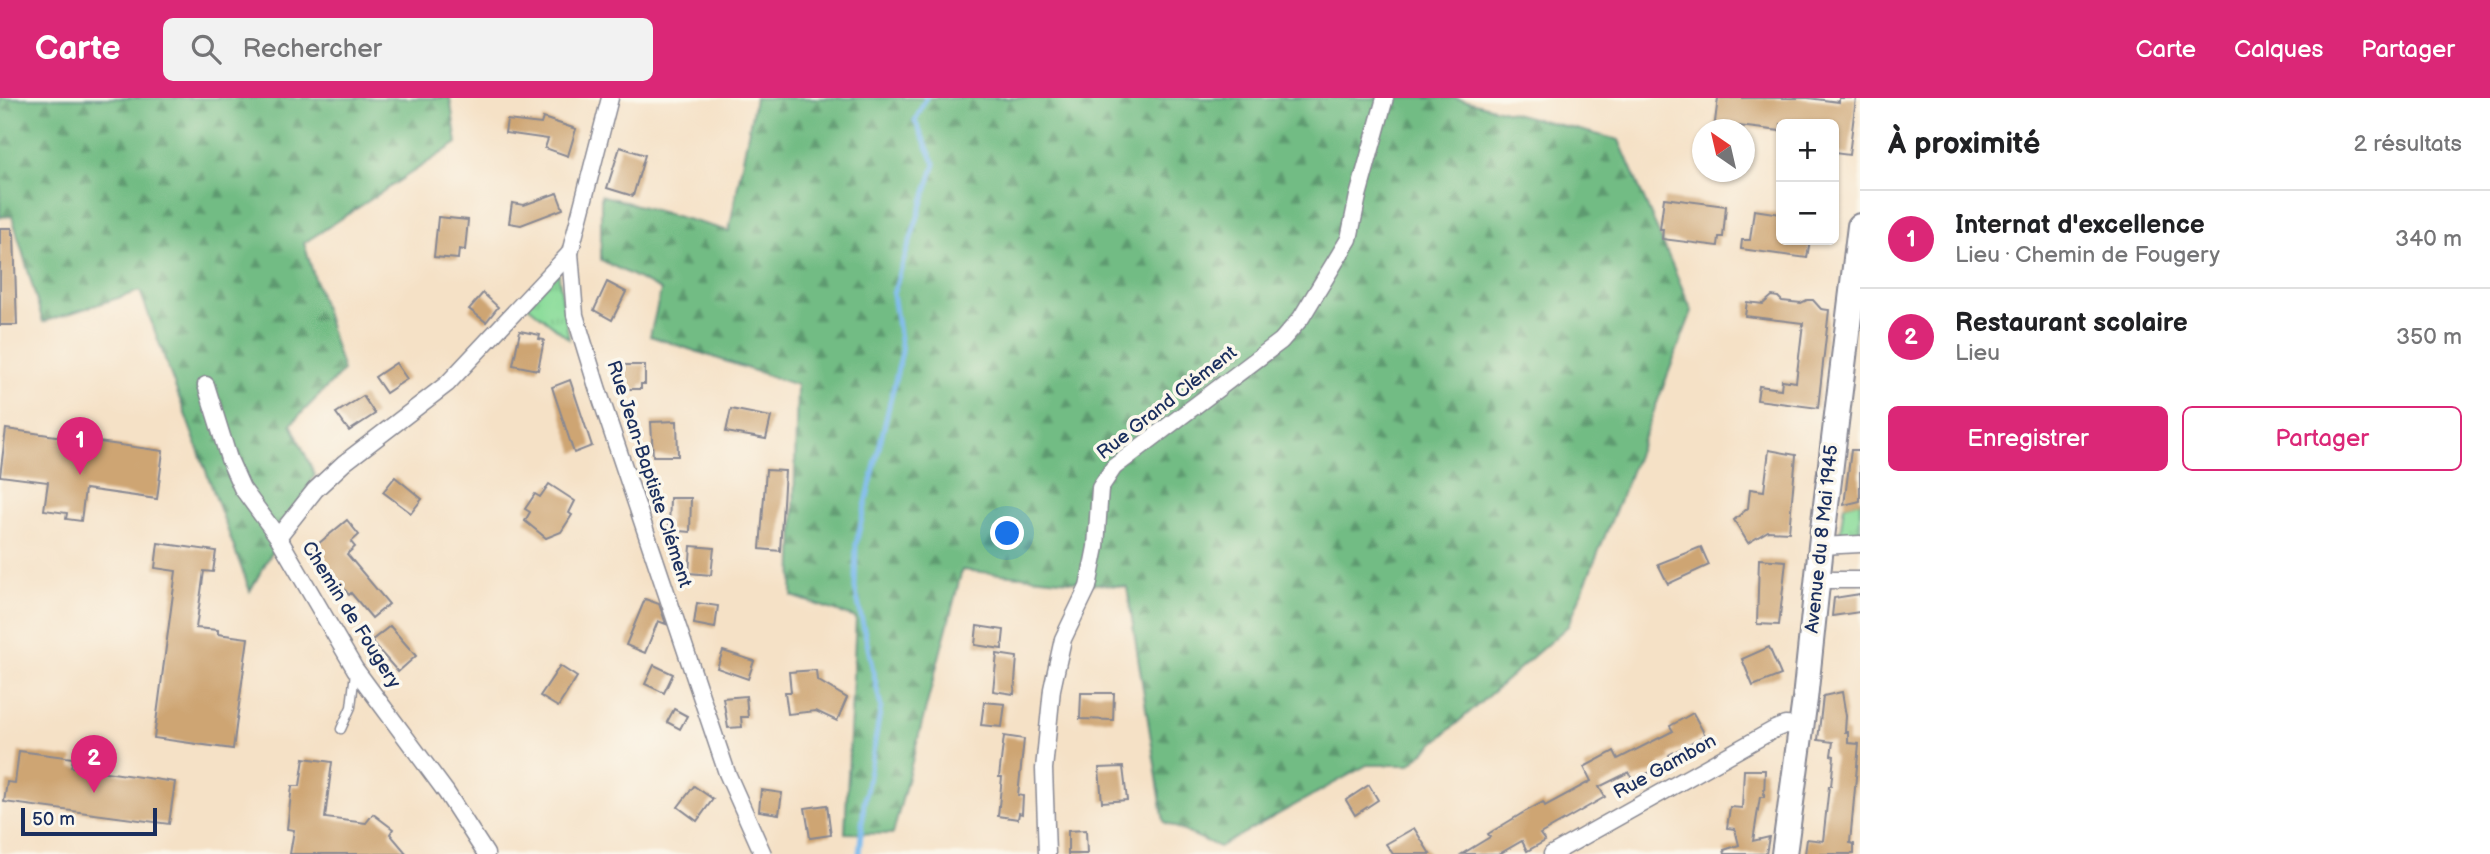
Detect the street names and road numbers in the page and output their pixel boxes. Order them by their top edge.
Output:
street label: Rue Grand Clément [1092,341,1242,465]
street label: Rue Jean-Baptiste Clément [601,358,697,591]
street label: Avenue du 8 Mai 1945 [1801,444,1843,634]
street label: Chemin de Fougery [296,537,406,693]
street label: Rue Gambon [1610,729,1720,805]

